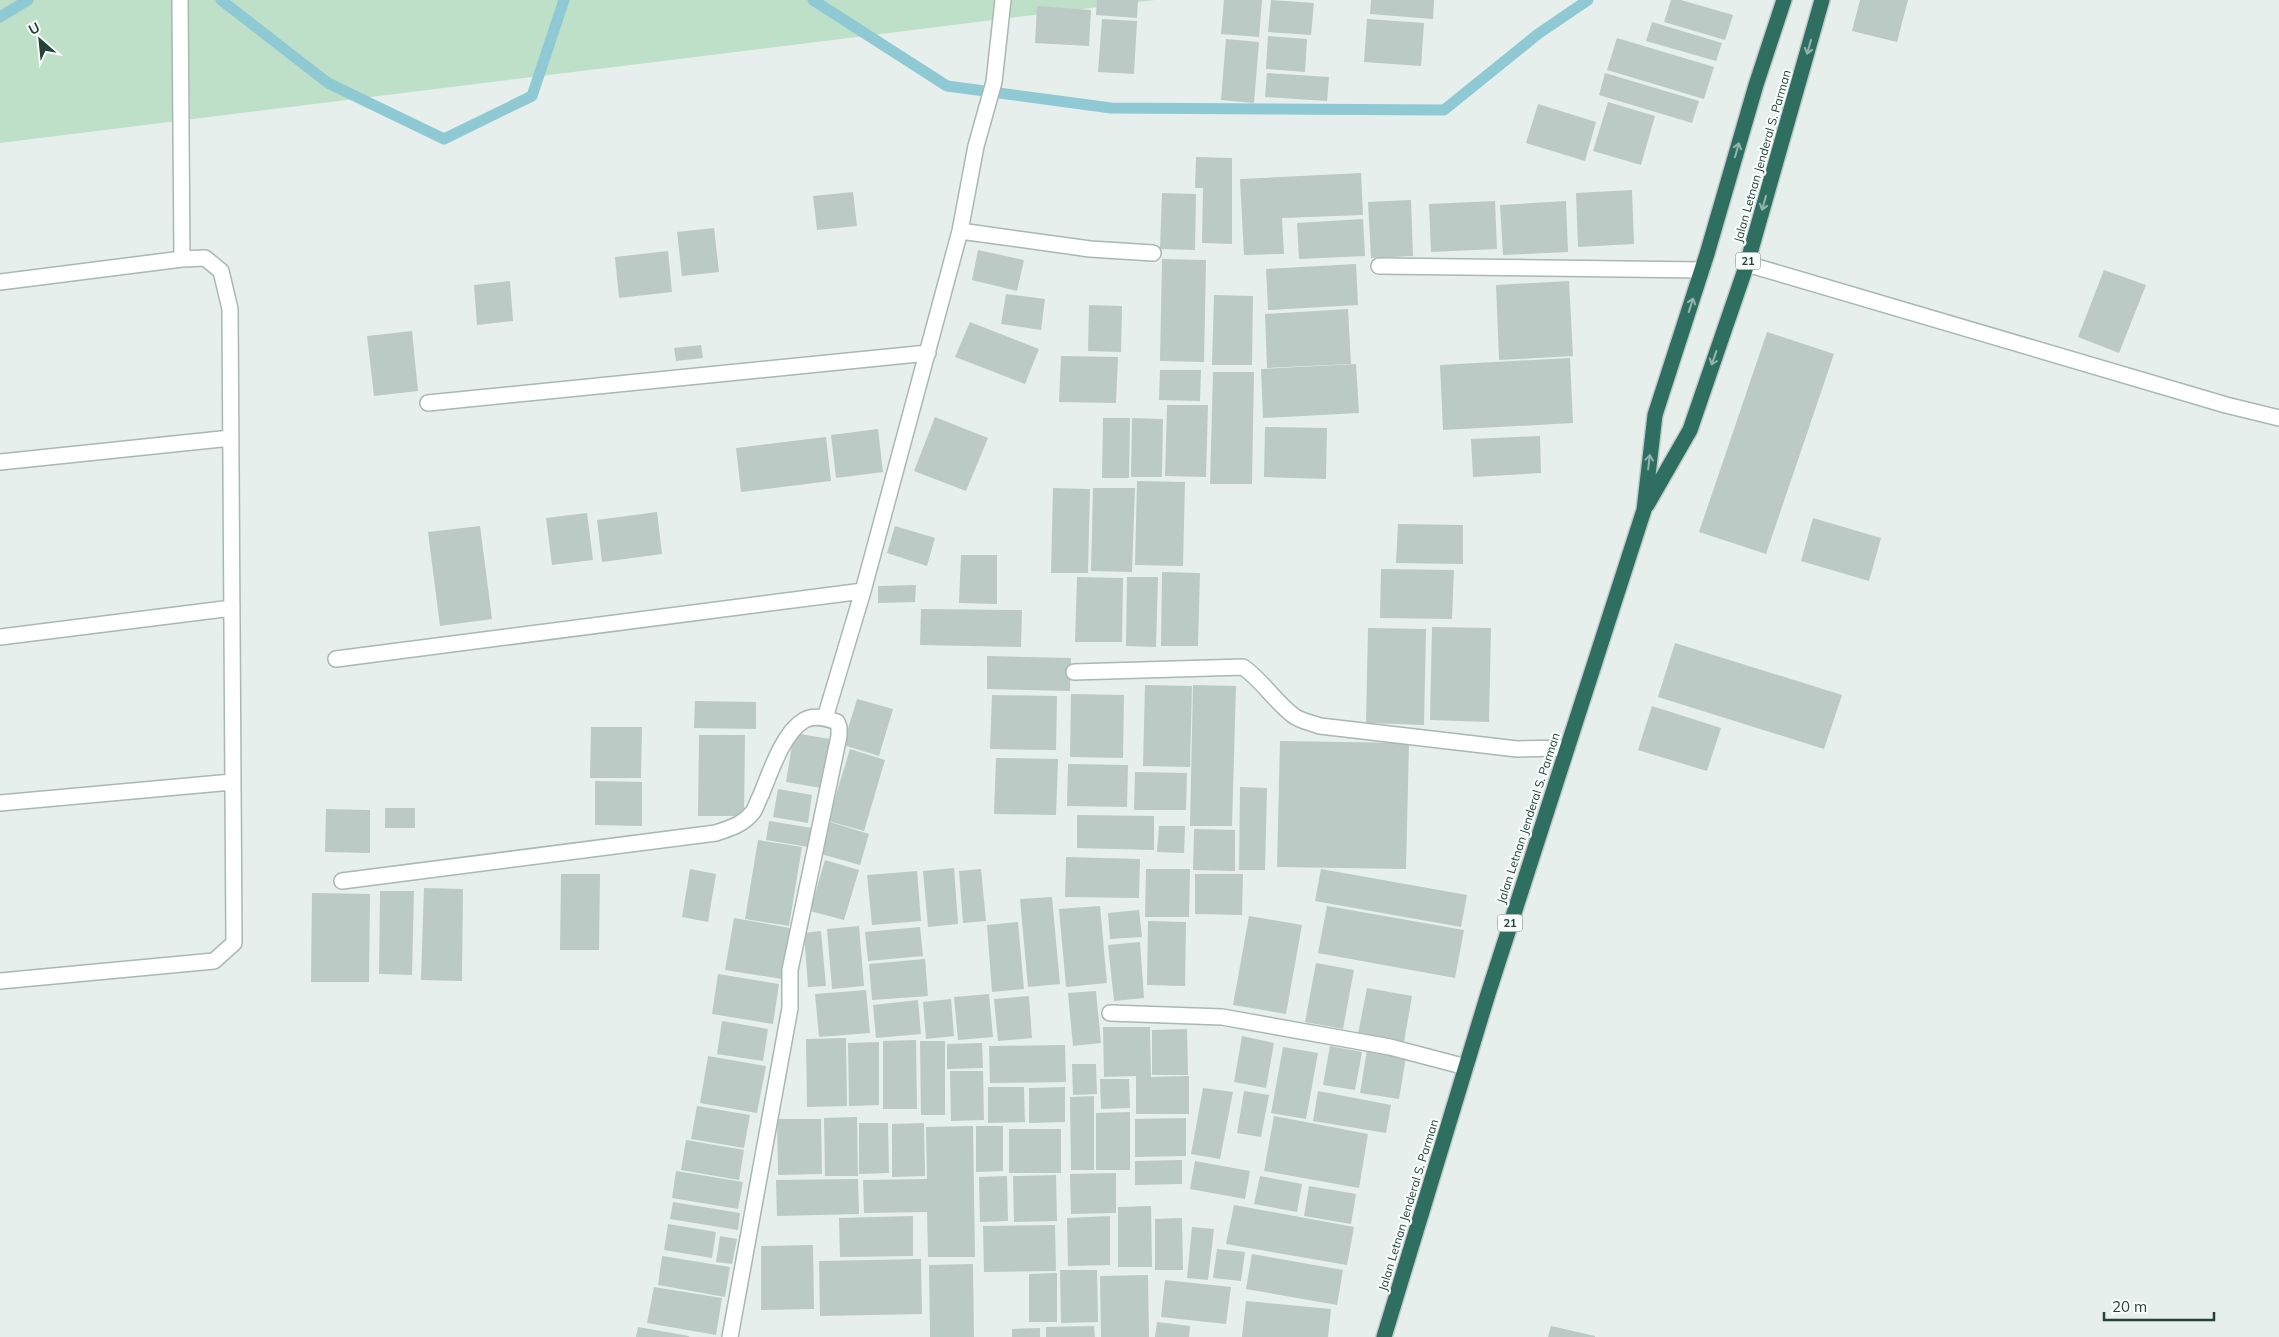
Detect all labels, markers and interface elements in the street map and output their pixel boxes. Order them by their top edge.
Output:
north arrow [15,15,65,65]
text: U [25,18,43,39]
one-way arrow [1803,38,1813,54]
street label: Jalan Letnan Jenderal S. Parman [1730,68,1794,244]
one-way arrow [1733,142,1743,158]
one-way arrow [1759,195,1768,211]
road number: 21 [1736,252,1760,270]
one-way arrow [1686,298,1696,314]
one-way arrow [1709,349,1718,365]
one-way arrow [1644,454,1654,470]
street label: Jalan Letnan Jenderal S. Parman [1493,731,1563,905]
road number: 21 [1498,914,1522,931]
street label: Jalan Letnan Jenderal S. Parman [1375,1117,1441,1293]
scale bar [2104,1290,2214,1322]
text: 20 m [2112,1297,2147,1316]

